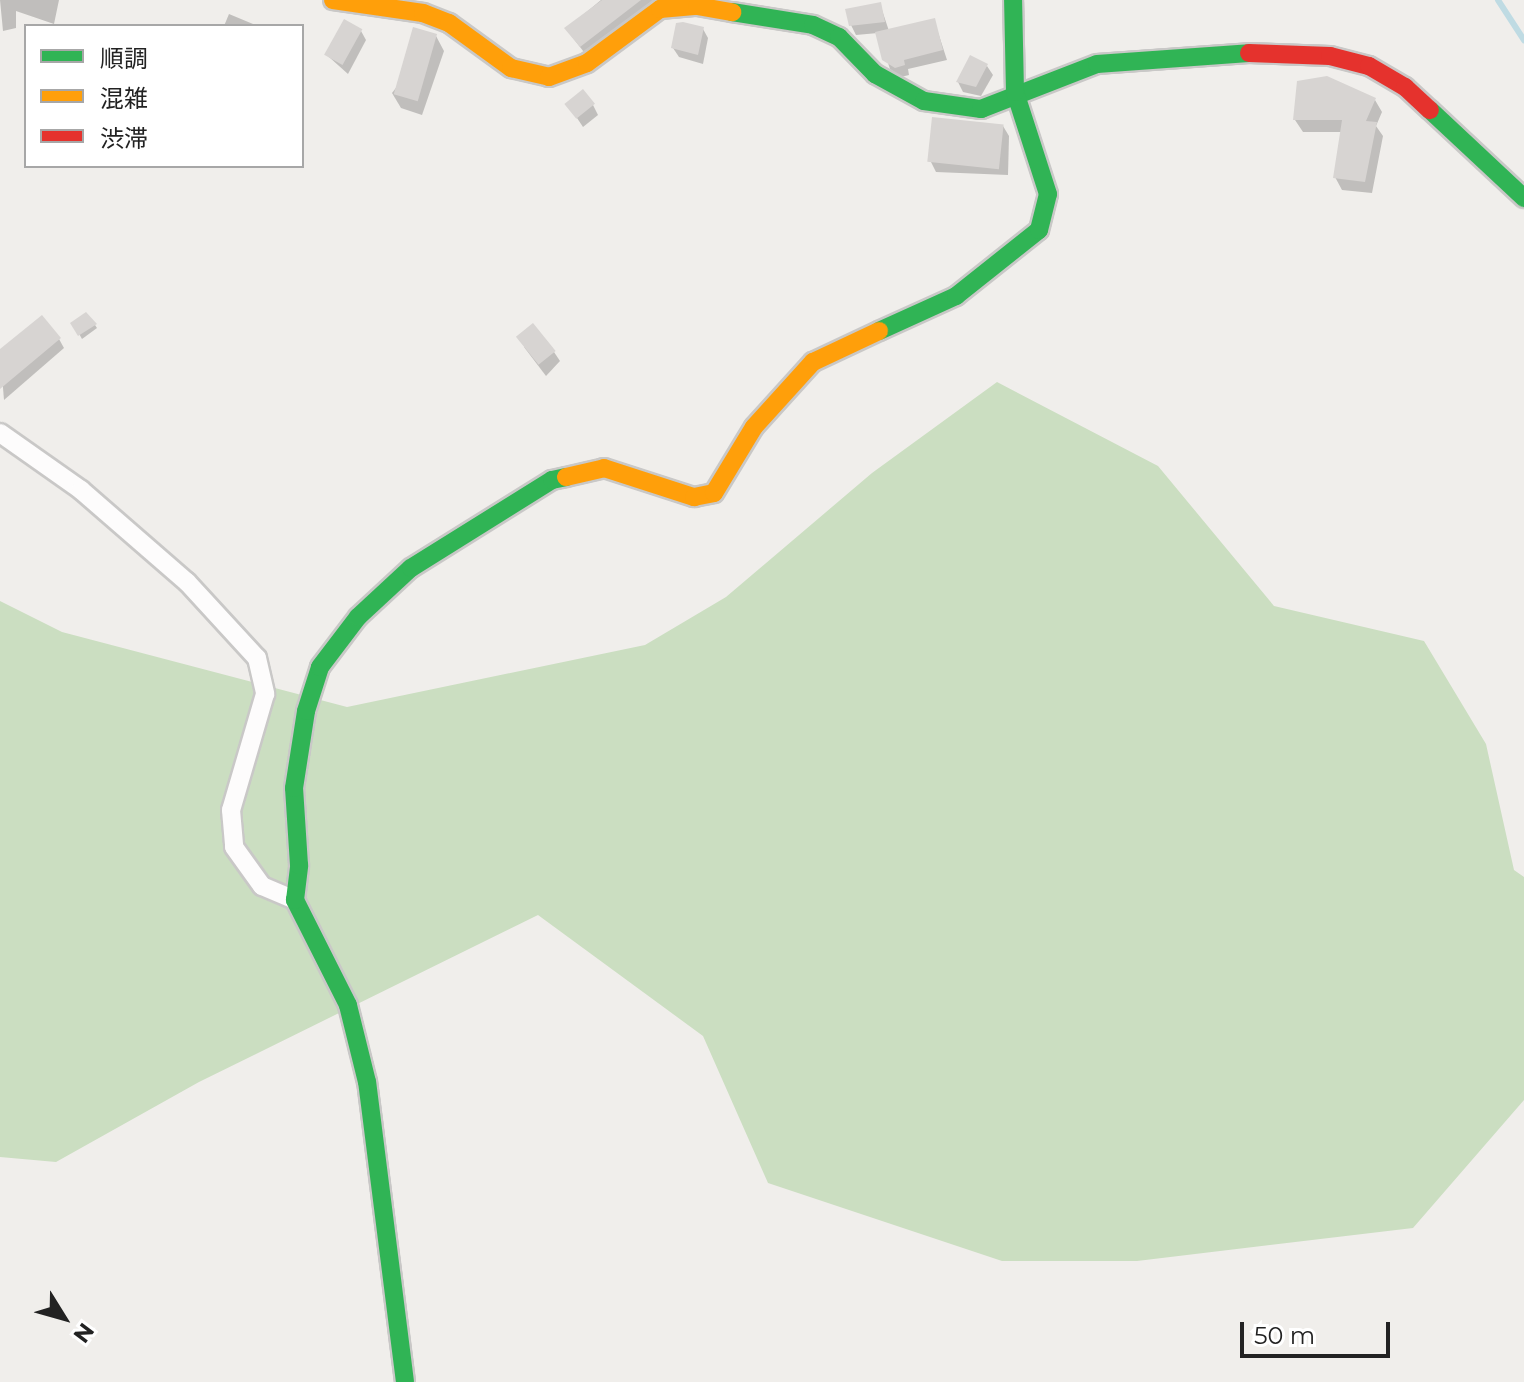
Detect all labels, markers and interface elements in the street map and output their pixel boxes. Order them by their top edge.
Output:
legend [24,24,304,168]
text: 順調 [100,44,148,73]
text: 混雑 [100,84,148,113]
text: 渋滞 [100,124,148,153]
north arrow [24,1278,104,1358]
scale bar [1244,1306,1394,1356]
text: N [67,1318,100,1348]
text: 50 m [1254,1321,1315,1350]

